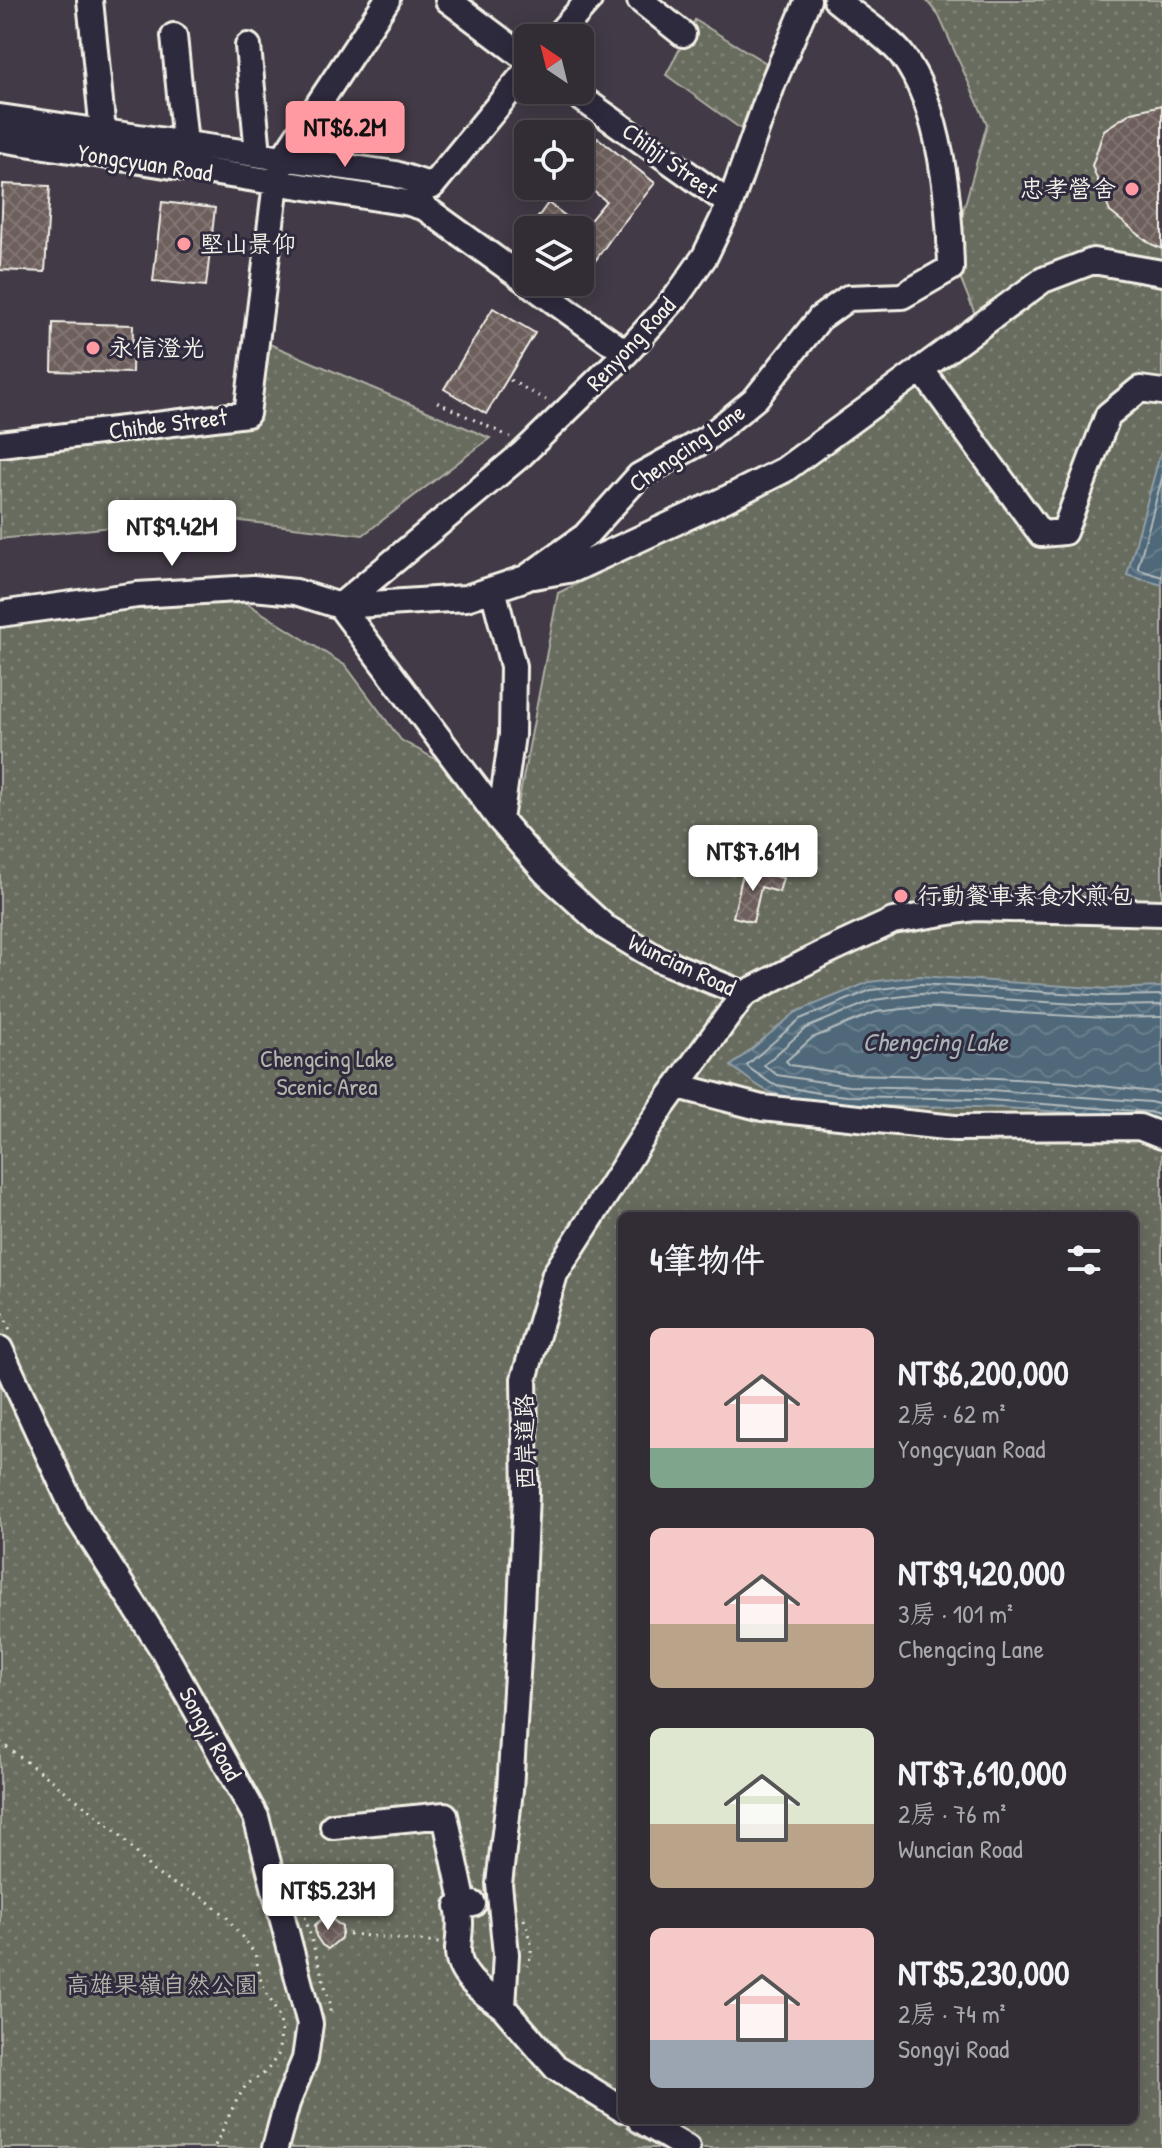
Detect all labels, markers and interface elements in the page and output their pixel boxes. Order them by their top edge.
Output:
north arrow [514,24,594,104]
map controls [514,24,594,296]
pin: NT$6.2M [271,101,419,169]
text: NT$6.2M [304,109,386,144]
street label: Chihji Street [616,115,726,206]
button: locate [514,120,594,200]
street label: Yongcyuan Road [75,136,215,188]
place label: 忠孝營舍 [1020,172,1116,204]
marker: 忠孝營舍 [1123,180,1141,198]
button: layers [514,216,594,296]
place label: 堅山景仰 [200,227,296,259]
marker: 堅山景仰 [175,235,193,253]
street label: Renyong Road [578,289,682,397]
place label: 永信澄光 [109,331,205,363]
marker: 永信澄光 [84,339,102,357]
street label: Chengcing Lane [622,395,751,499]
street label: Chihde Street [107,400,230,446]
pin: NT$9.42M [89,500,255,568]
text: NT$9.42M [126,508,218,543]
pin: NT$7.61M [670,825,836,893]
text: NT$7.61M [707,833,799,868]
place label: 行動餐車素食水煎包 [917,879,1133,911]
marker: 行動餐車素食水煎包 [892,887,910,905]
street label: Wuncian Road [624,925,741,1003]
water label: Chengcing Lake [862,1024,1009,1060]
park label: Chengcing Lake Scenic Area [260,1042,394,1102]
text: 4筆物件 [650,1237,765,1283]
icon: filters [1062,1238,1106,1282]
text: NT$6,200,000 [898,1350,1069,1396]
icon: home [714,1360,810,1456]
street label: 西岸道路 [507,1394,541,1490]
text: 2房 · 62 m² [898,1396,1006,1431]
text: Yongcyuan Road [898,1431,1045,1466]
text: NT$9,420,000 [898,1550,1065,1596]
icon: home [714,1560,810,1656]
text: 3房 · 101 m² [898,1596,1013,1631]
text: Chengcing Lane [898,1631,1044,1666]
street label: Songyi Road [172,1681,250,1786]
text: NT$7,610,000 [898,1750,1067,1796]
icon: home [714,1760,810,1856]
text: 2房 · 76 m² [898,1796,1006,1831]
text: Wuncian Road [898,1831,1023,1866]
pin: NT$5.23M [245,1864,411,1932]
text: NT$5.23M [280,1872,376,1907]
text: NT$5,230,000 [898,1950,1069,1996]
icon: home [714,1960,810,2056]
park label: 高雄果嶺自然公園 [66,1968,258,2000]
text: 2房 · 74 m² [898,1996,1006,2031]
text: Songyi Road [898,2031,1009,2066]

